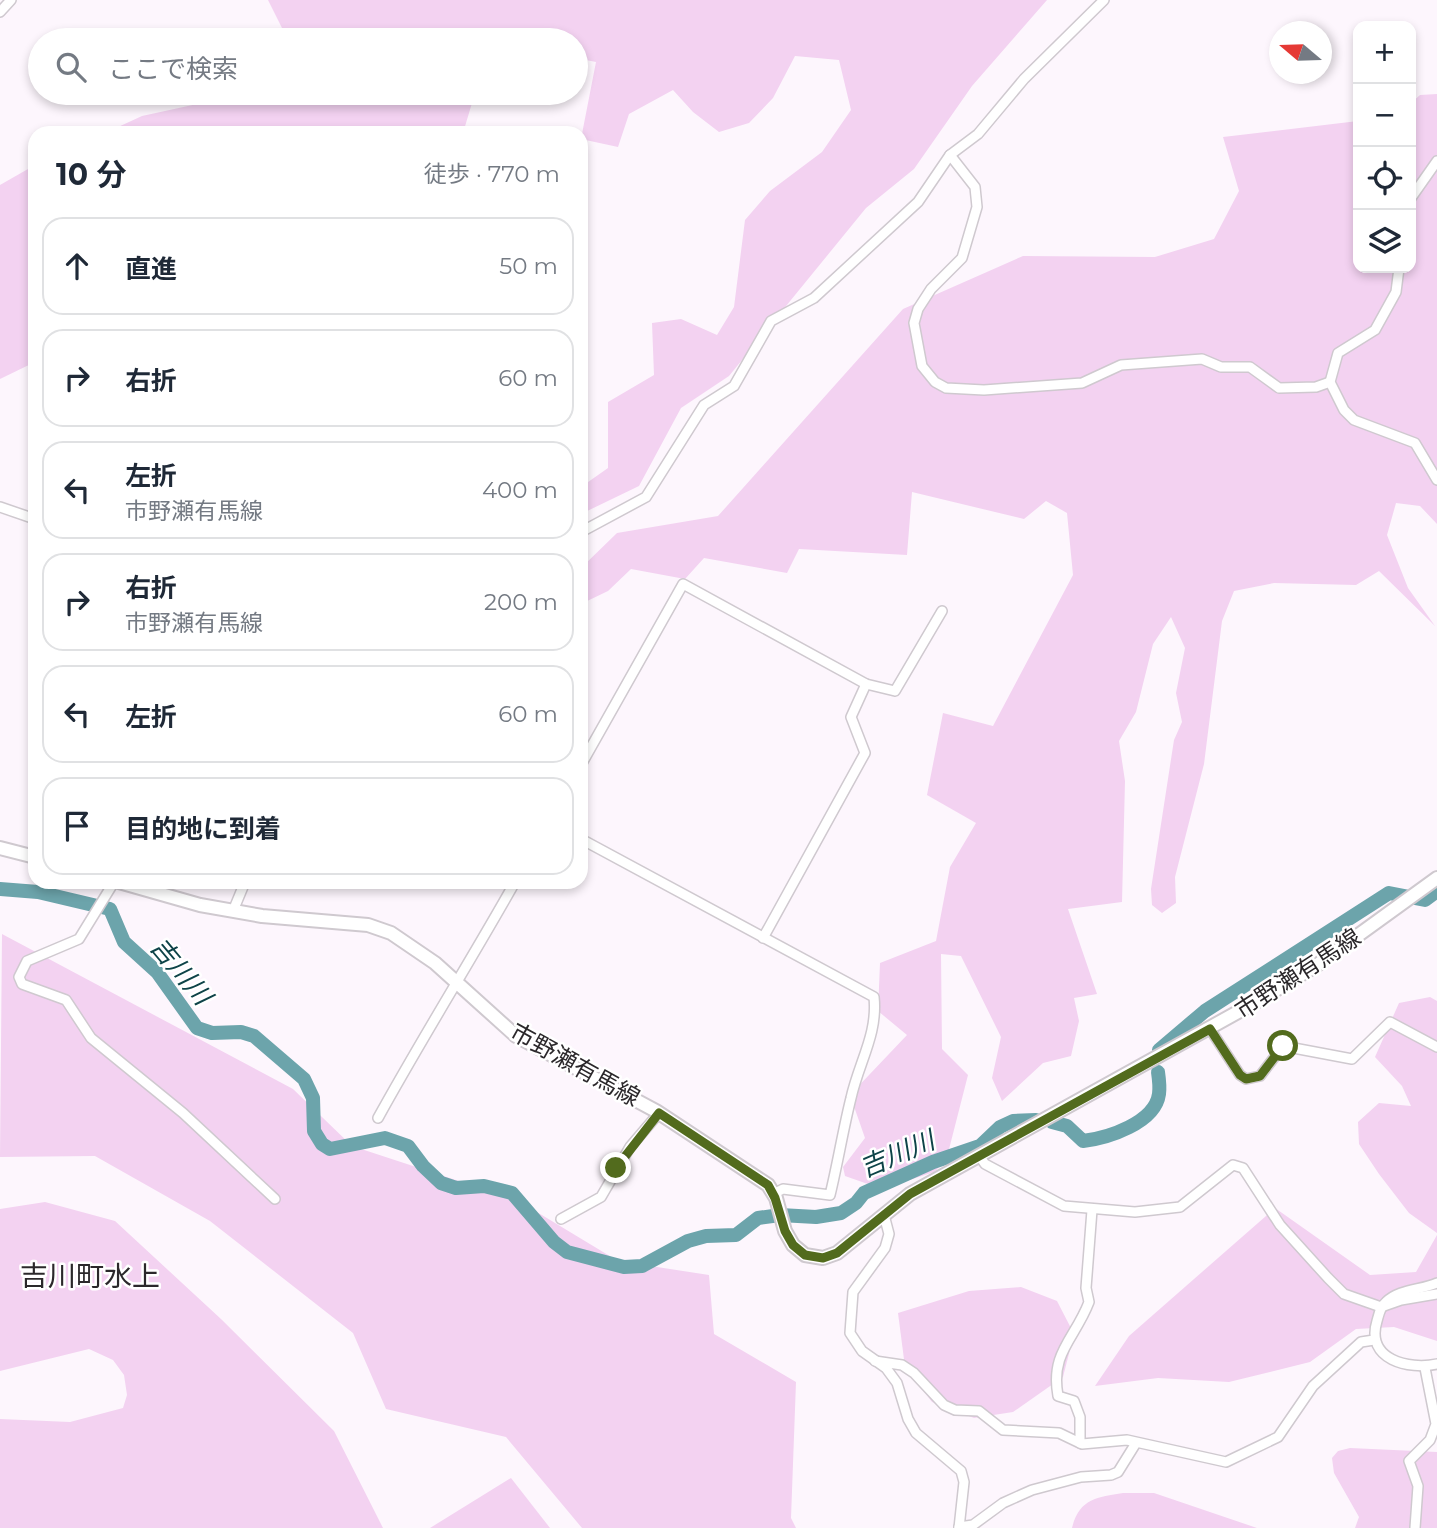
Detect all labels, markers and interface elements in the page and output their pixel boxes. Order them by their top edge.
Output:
north arrow [1269,21,1332,84]
map controls [1353,21,1416,273]
button: + [1353,21,1416,84]
search box [28,28,588,105]
icon: search [52,48,90,86]
text: ここで検索 [108,53,238,85]
button: − [1353,84,1416,147]
button: locate [1353,147,1416,210]
text: 10 分 [56,156,127,193]
text: 徒歩 · 770 m [424,160,560,188]
button: layers [1353,210,1416,273]
icon: ahead [58,247,96,285]
text: 50 m [499,252,558,280]
text: 直進 [125,253,177,285]
icon: right [58,359,96,397]
text: 60 m [498,364,558,392]
text: 右折 [125,365,177,397]
text: 左折 [125,460,177,492]
icon: left [58,471,96,509]
text: 400 m [482,476,558,504]
text: 市野瀬有馬線 [125,497,263,525]
text: 右折 [125,572,177,604]
icon: right [58,583,96,621]
text: 200 m [484,588,558,616]
text: 市野瀬有馬線 [125,609,263,637]
icon: left [58,695,96,733]
text: 60 m [498,700,558,728]
text: 左折 [125,701,177,733]
icon: arrive [58,807,96,845]
text: 目的地に到着 [125,813,281,845]
street label: 市野瀬有馬線 [1229,922,1366,1025]
water label: 吉川川 [144,931,220,1013]
street label: 市野瀬有馬線 [505,1017,645,1112]
route start [1267,1030,1298,1061]
water label: 吉川川 [855,1123,942,1184]
route end [600,1152,631,1183]
district label: 吉川町水上 [20,1259,160,1293]

